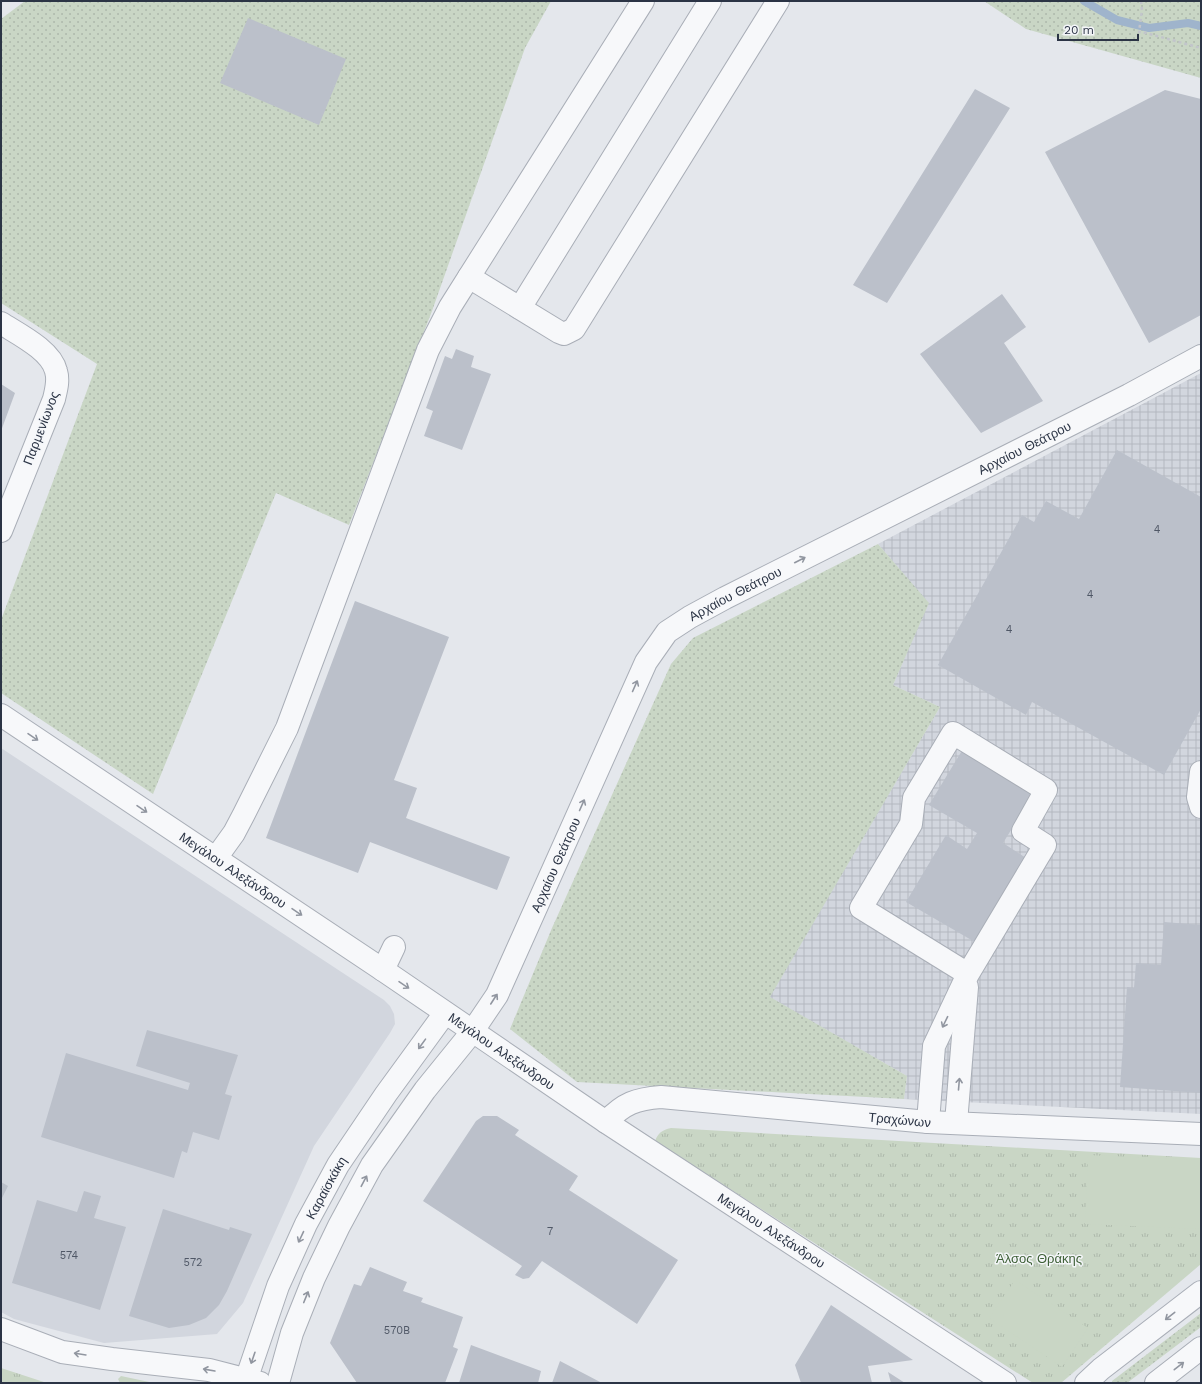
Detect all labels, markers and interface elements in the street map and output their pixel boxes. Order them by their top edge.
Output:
scale bar [1058,16,1138,42]
text: 20 m [1064,23,1094,37]
street label: Παρμενίωνος [20,389,62,467]
street label: Αρχαίου Θεάτρου [975,418,1073,477]
house number: 4 [1154,523,1161,536]
one-way arrow [794,556,806,563]
street label: Αρχαίου Θεάτρου [686,563,784,624]
house number: 4 [1087,588,1094,601]
house number: 4 [1006,623,1013,636]
one-way arrow [632,680,639,692]
one-way arrow [28,733,39,741]
one-way arrow [579,799,586,811]
one-way arrow [136,805,147,813]
street label: Αρχαίου Θεάτρου [528,815,583,914]
street label: Μεγάλου Αλεξάνδρου [177,829,289,911]
one-way arrow [291,908,302,916]
one-way arrow [399,981,410,989]
one-way arrow [490,994,498,1005]
street label: Μεγάλου Αλεξάνδρου [446,1009,558,1092]
one-way arrow [941,1016,948,1028]
one-way arrow [418,1039,426,1050]
one-way arrow [955,1078,962,1091]
street label: Τραχώνων [868,1109,932,1130]
street label: Καραϊσκάκη [303,1153,349,1222]
one-way arrow [360,1175,368,1187]
street label: Μεγάλου Αλεξάνδρου [715,1190,828,1271]
house number: 7 [547,1225,553,1238]
one-way arrow [296,1230,304,1242]
house number: 574 [60,1249,79,1262]
park label: Άλσος Θράκης [996,1251,1082,1266]
house number: 572 [184,1256,203,1269]
one-way arrow [303,1292,311,1304]
one-way arrow [1165,1311,1176,1320]
house number: 570B [384,1324,410,1337]
one-way arrow [74,1350,87,1358]
one-way arrow [249,1351,257,1363]
one-way arrow [1173,1361,1184,1370]
one-way arrow [203,1366,216,1374]

